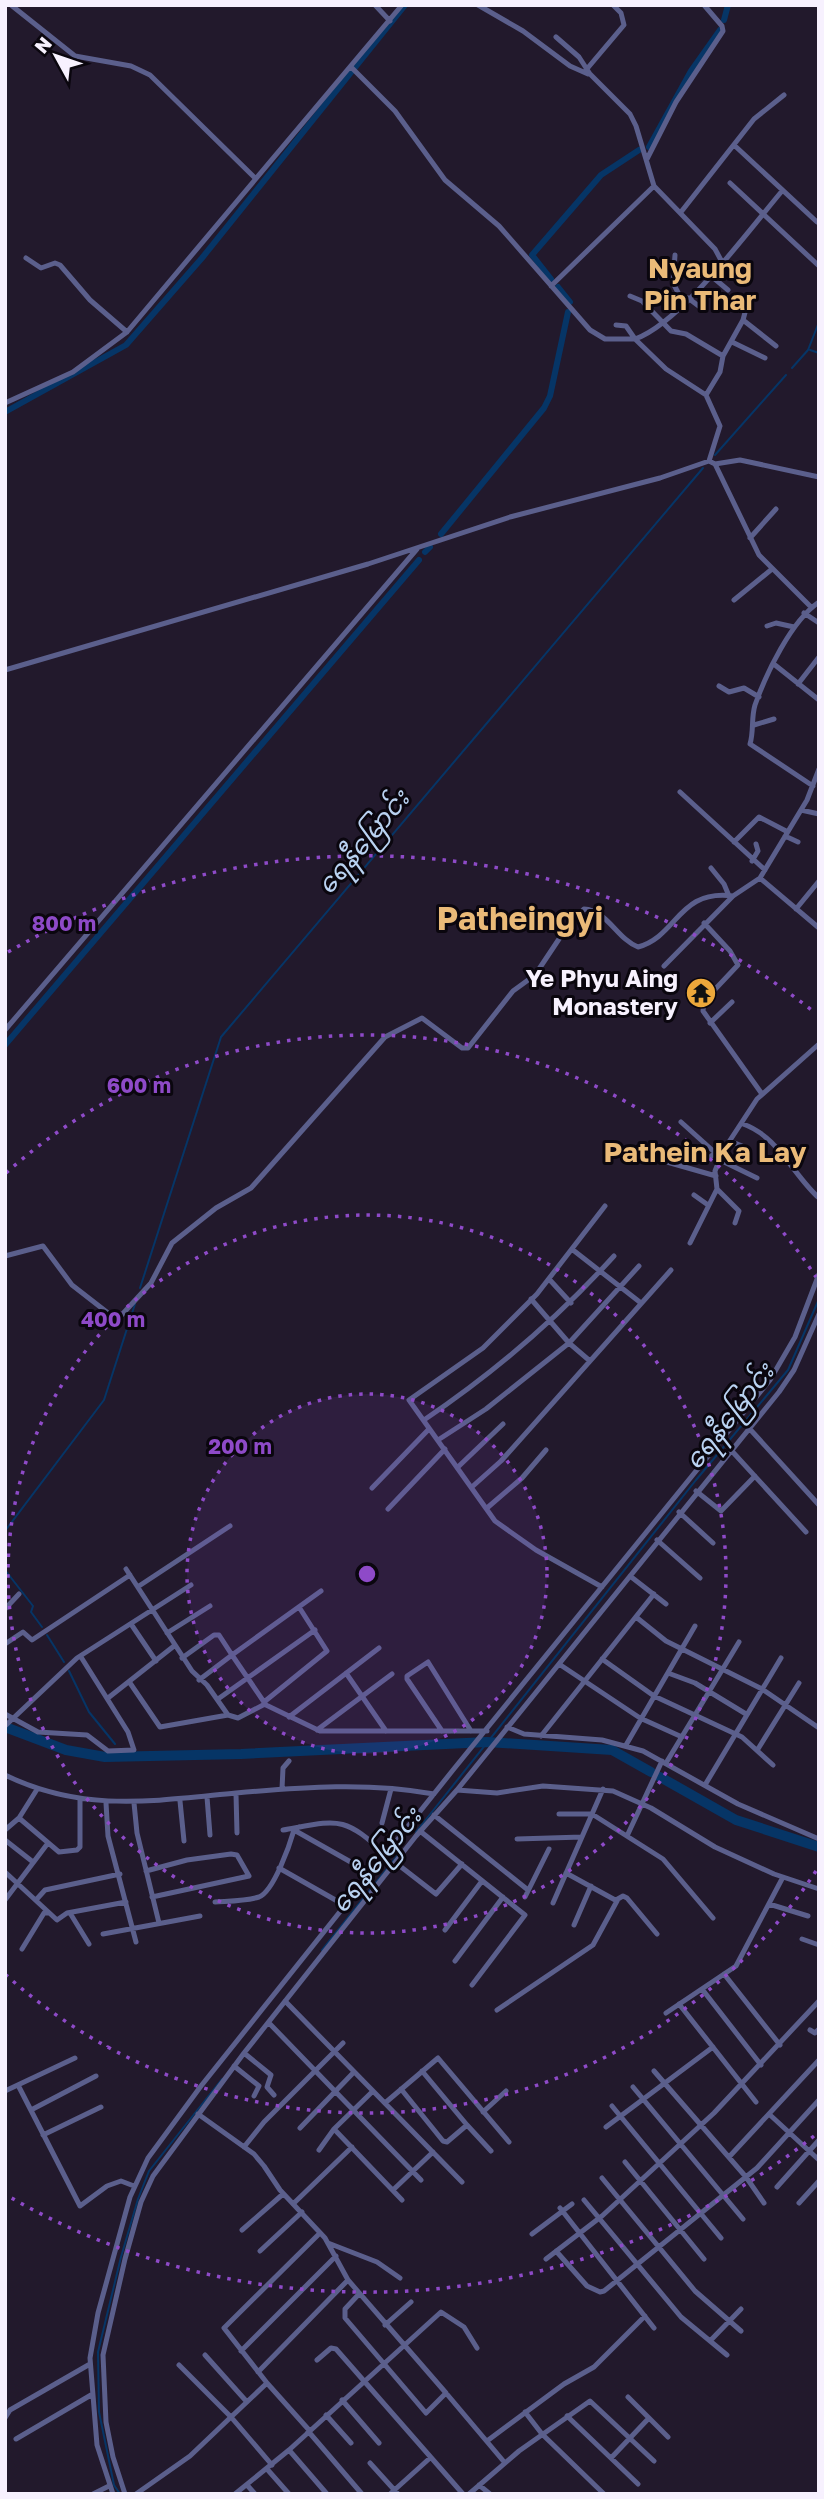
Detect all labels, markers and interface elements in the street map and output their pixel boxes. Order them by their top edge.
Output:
north arrow [21,21,91,91]
text: N [29,32,56,58]
district label: Nyaung Pin Thar [644,251,756,316]
water label: ရေနီမြောင်း [309,781,422,904]
district label: Patheingyi [437,899,603,937]
text: 800 m [32,910,96,936]
place label: Ye Phyu Aing Monastery [525,963,679,1020]
temple icon: Ye Phyu Aing Monastery [684,976,718,1010]
text: 600 m [107,1072,171,1098]
district label: Pathein Ka Lay [604,1135,807,1168]
text: 400 m [81,1306,145,1332]
water label: ရေနီမြောင်း [676,1354,786,1479]
text: 200 m [208,1433,272,1459]
centre of rings [355,1562,379,1586]
water label: ရေနီမြောင်း [322,1798,434,1923]

